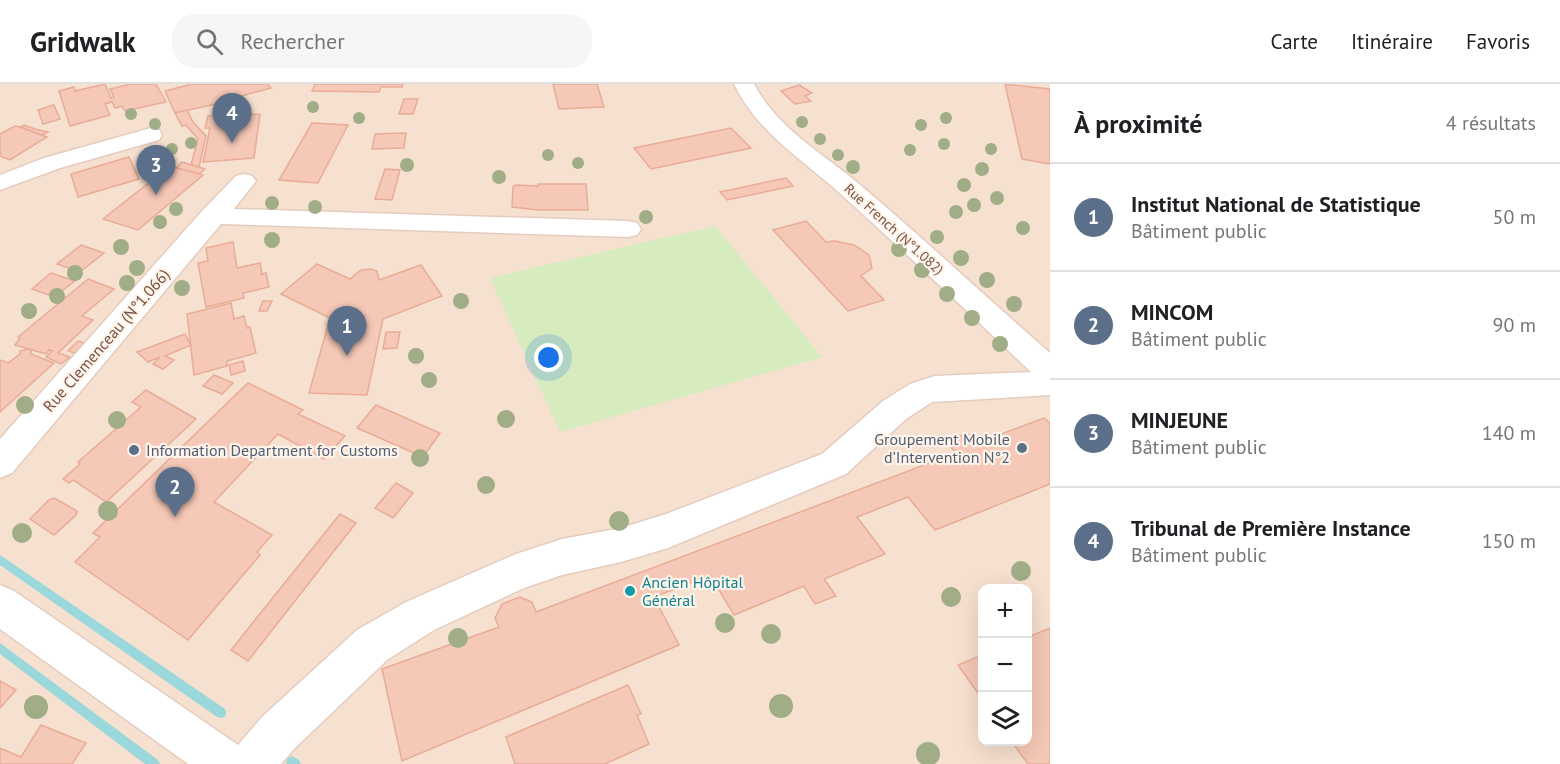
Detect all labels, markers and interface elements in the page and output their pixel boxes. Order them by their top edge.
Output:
search box [172,14,592,68]
text: Gridwalk [30,23,136,60]
icon: search [193,25,226,58]
text: Rechercher [241,27,345,55]
text: Carte [1271,28,1318,55]
text: Itinéraire [1351,28,1433,55]
text: Favoris [1466,28,1530,55]
pin: 4 [212,94,252,143]
text: À proximité [1074,107,1202,140]
text: 4 résultats [1446,110,1536,136]
pin: 3 [136,146,176,195]
street label: Rue French (N°1.082) [840,180,948,278]
text: Institut National de Statistique [1131,190,1421,218]
text: 1 [1088,204,1099,230]
text: 50 m [1493,204,1536,230]
text: Bâtiment public [1131,218,1267,244]
street label: Rue Clemenceau (N°1.066) [38,264,174,416]
text: MINCOM [1131,298,1213,326]
pin: 1 [328,306,366,356]
text: 2 [1088,312,1099,338]
text: 90 m [1493,312,1536,338]
text: Bâtiment public [1131,326,1267,352]
your location [534,343,563,372]
text: MINJEUNE [1131,406,1228,434]
text: 3 [1088,420,1099,446]
text: 140 m [1482,420,1536,446]
place label: Groupement Mobile d’Intervention N°2 [874,429,1010,467]
text: Bâtiment public [1131,434,1267,460]
place label: Information Department for Customs [146,440,398,460]
marker: Groupement Mobile d’Intervention N°2 [1015,441,1029,455]
marker: Information Department for Customs [127,443,141,457]
pin: 2 [156,468,195,517]
text: Tribunal de Première Instance [1131,514,1411,542]
text: 4 [1088,528,1099,554]
text: 150 m [1482,528,1536,554]
text: Bâtiment public [1131,542,1267,568]
place label: Ancien Hôpital Général [642,572,743,610]
marker: Ancien Hôpital Général [623,584,637,598]
map controls [978,584,1032,746]
button: + [978,584,1032,638]
button: − [978,638,1032,692]
button: layers [978,692,1032,746]

